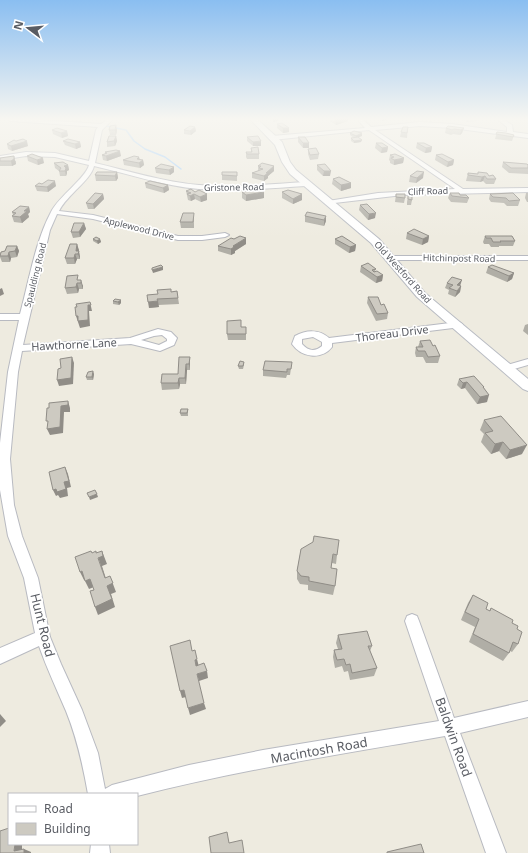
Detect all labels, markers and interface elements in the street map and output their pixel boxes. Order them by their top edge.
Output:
north arrow [8,8,48,48]
text: N [9,19,26,31]
street label: Gristone Road [204,180,264,194]
street label: Cliff Road [408,184,448,198]
street label: Applewood Drive [102,213,176,243]
street label: Old Westford Road [372,238,434,306]
street label: Spaulding Road [21,241,49,309]
street label: Hitchinpost Road [423,251,495,265]
street label: Thoreau Drive [355,321,429,345]
street label: Hawthorne Lane [31,334,117,354]
street label: Hunt Road [26,591,60,659]
street label: Baldwin Road [431,695,477,779]
street label: Macintosh Road [269,733,369,767]
legend [8,793,138,845]
text: Road [44,800,73,817]
text: Building [44,820,91,837]

